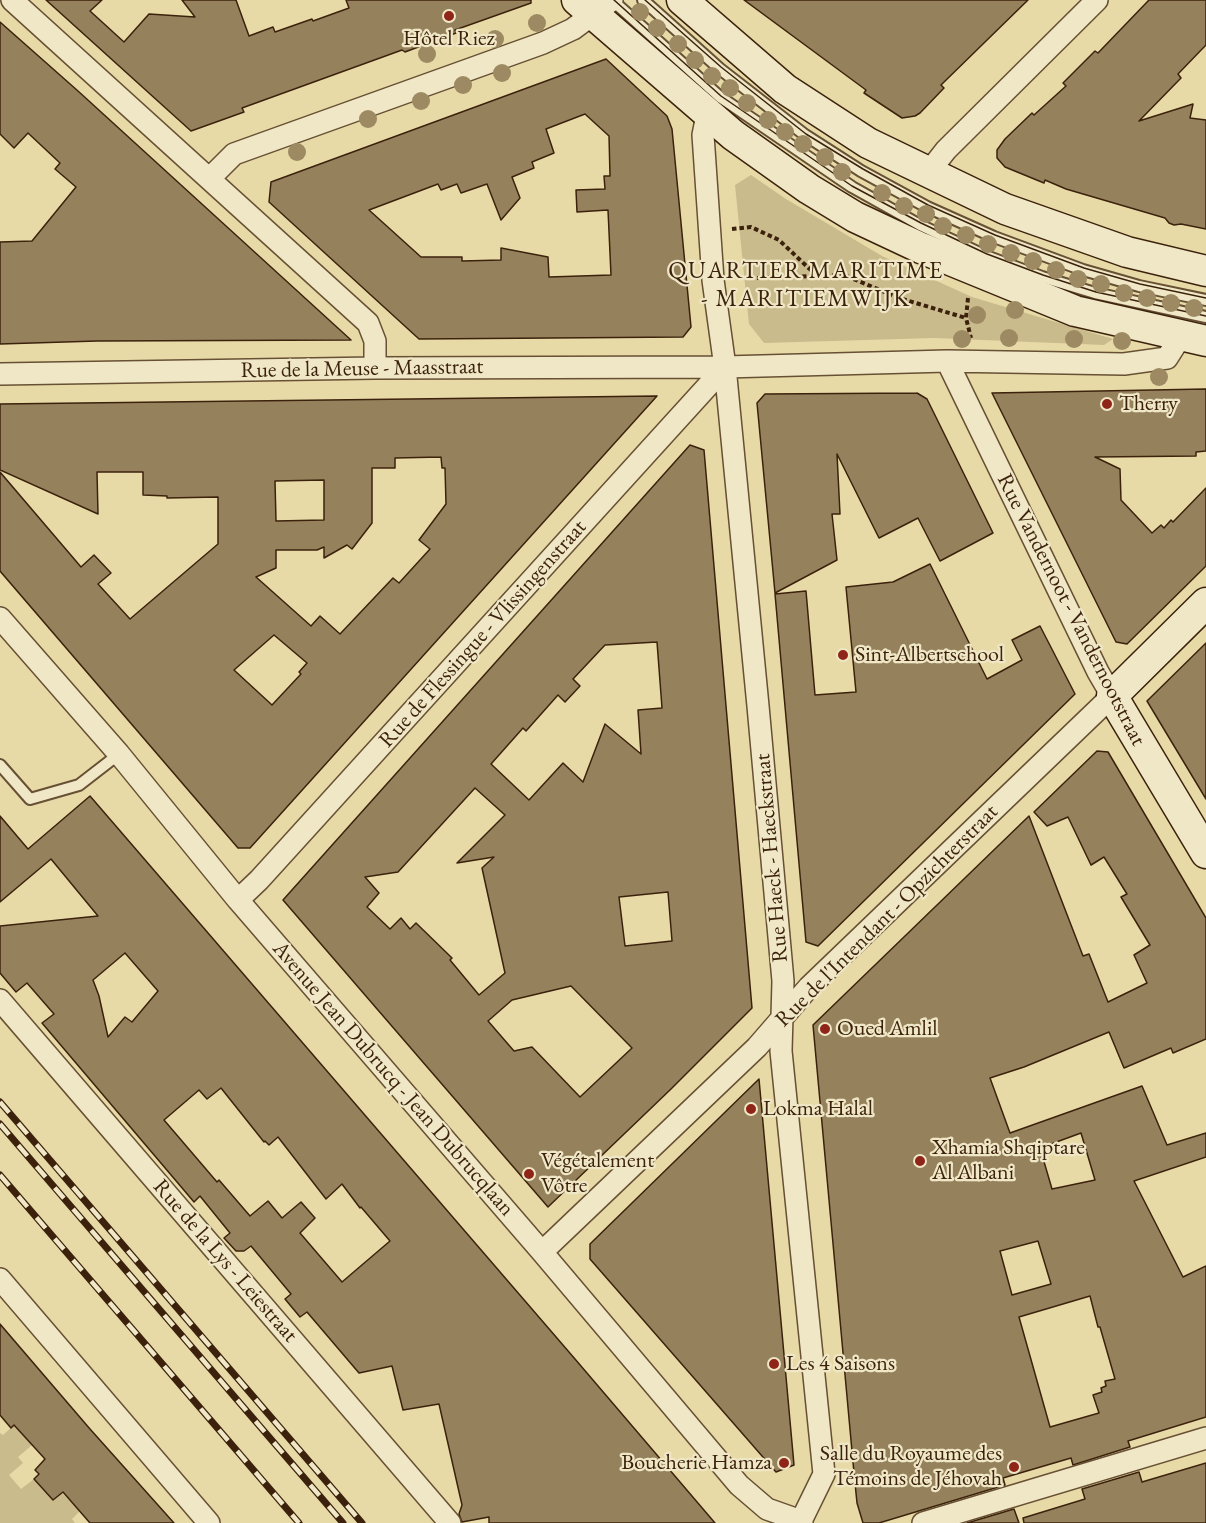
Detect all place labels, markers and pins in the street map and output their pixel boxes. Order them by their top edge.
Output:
marker: Hôtel Riez [442,9,456,23]
place label: Hôtel Riez [403,26,495,52]
place label: Therry [1119,391,1178,417]
marker: Therry [1100,397,1114,411]
place label: Sint-Albertschool [855,642,1004,668]
marker: Sint-Albertschool [836,648,850,662]
place label: Oued Amlil [837,1016,938,1042]
marker: Oued Amlil [818,1022,832,1036]
place label: Lokma Halal [763,1096,873,1122]
marker: Lokma Halal [744,1102,758,1116]
place label: Xhamia Shqiptare Al Albani [932,1135,1085,1186]
place label: Végétalement Vôtre [541,1148,654,1200]
marker: Xhamia Shqiptare Al Albani [913,1154,927,1168]
marker: Végétalement Vôtre [522,1167,536,1181]
place label: Les 4 Saisons [786,1351,895,1377]
marker: Les 4 Saisons [767,1357,781,1371]
place label: Salle du Royaume des Témoins de Jéhovah [820,1441,1002,1492]
place label: Boucherie Hamza [621,1450,772,1476]
marker: Boucherie Hamza [777,1456,791,1470]
marker: Salle du Royaume des Témoins de Jéhovah [1007,1460,1021,1474]

